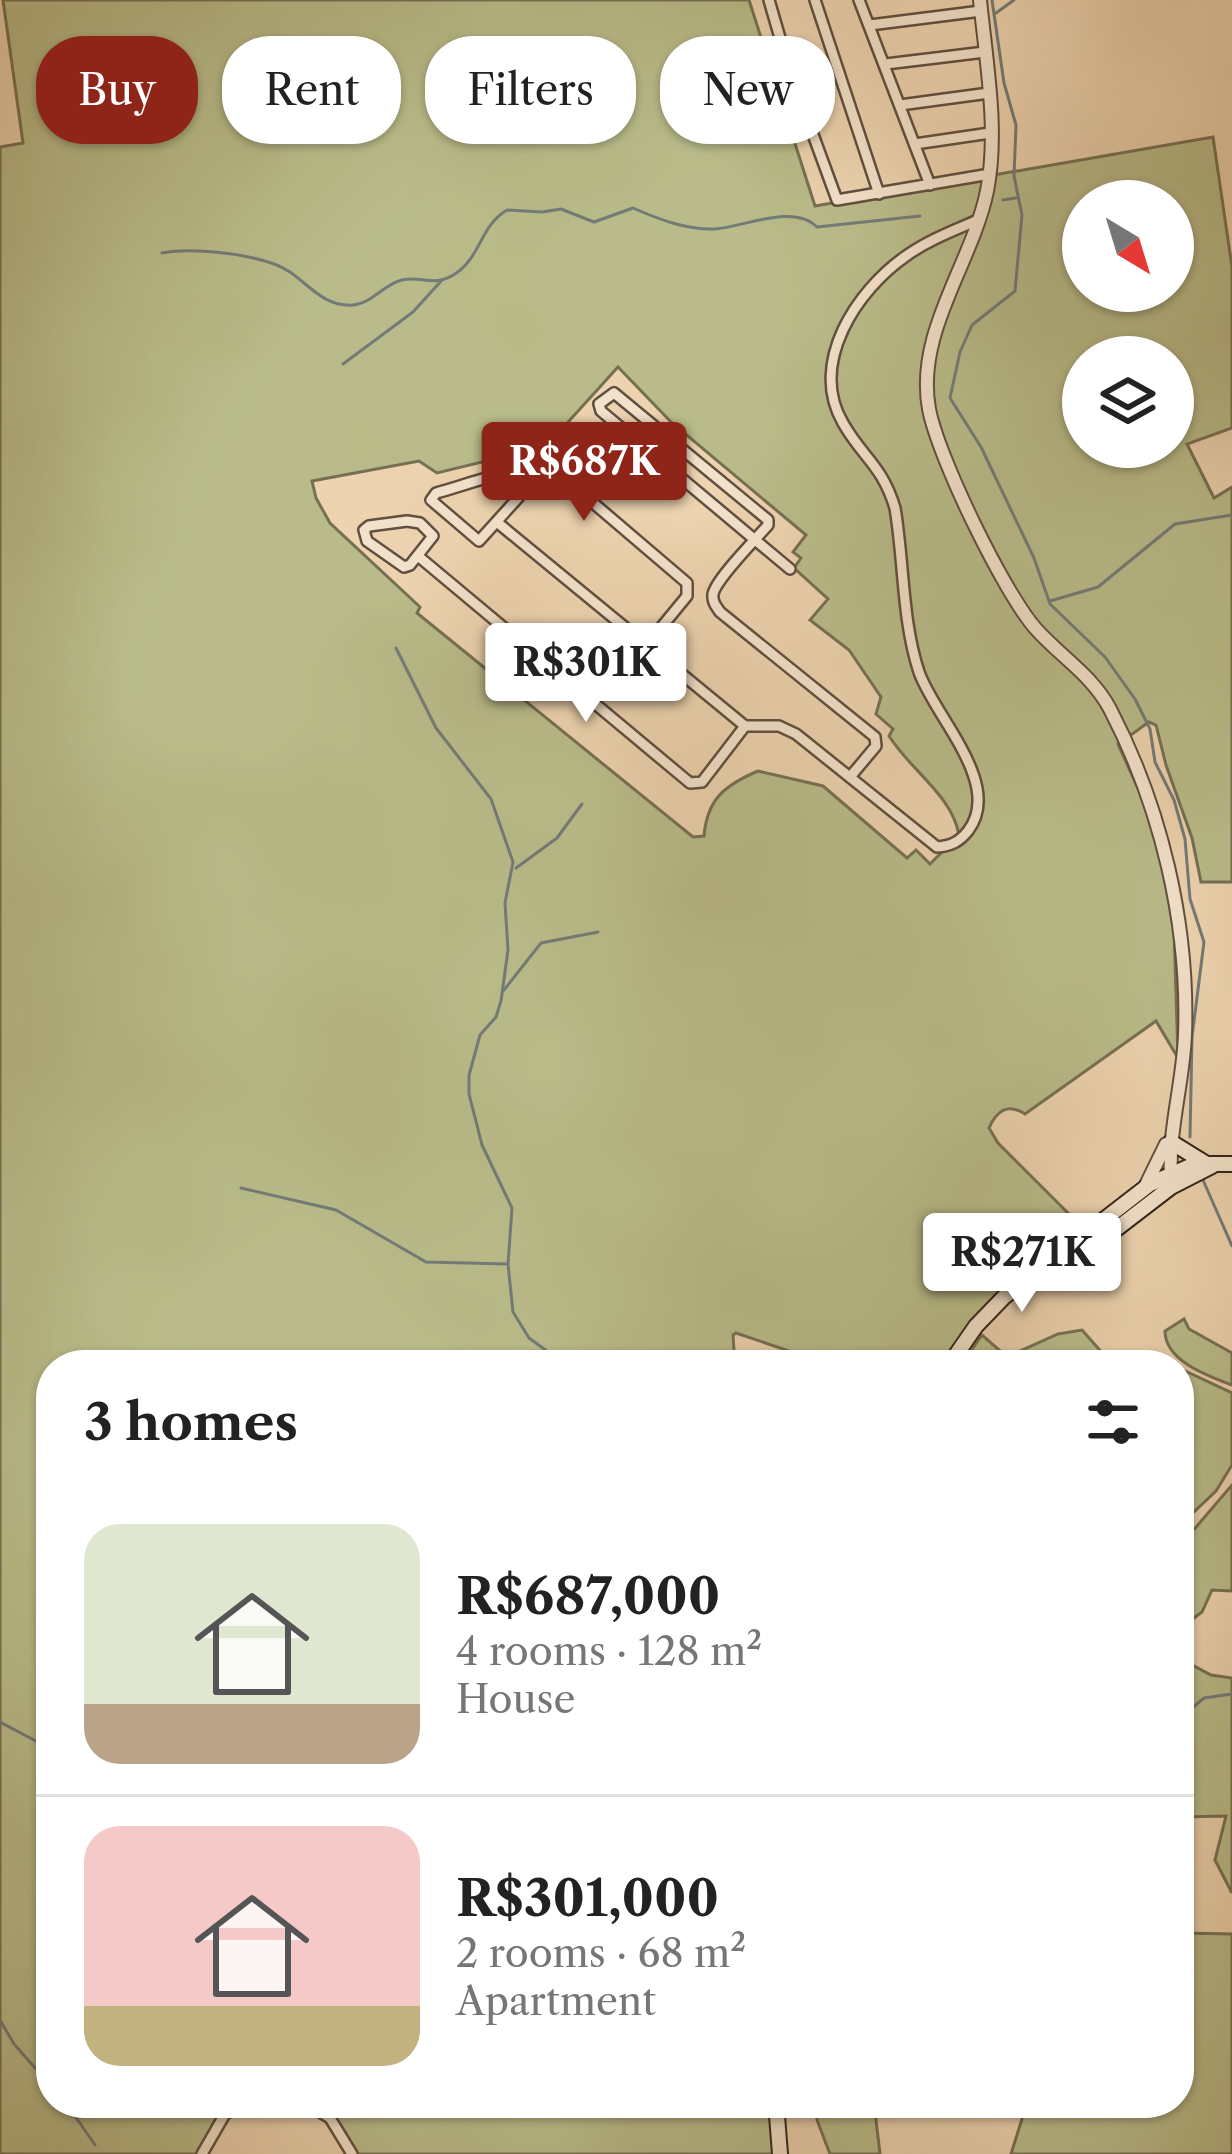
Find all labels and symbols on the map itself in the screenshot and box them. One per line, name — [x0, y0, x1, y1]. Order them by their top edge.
north arrow — [1062, 180, 1194, 312]
pin: R$687K — [486, 422, 682, 524]
pin: R$301K — [488, 623, 684, 725]
pin: R$271K — [924, 1213, 1120, 1315]

